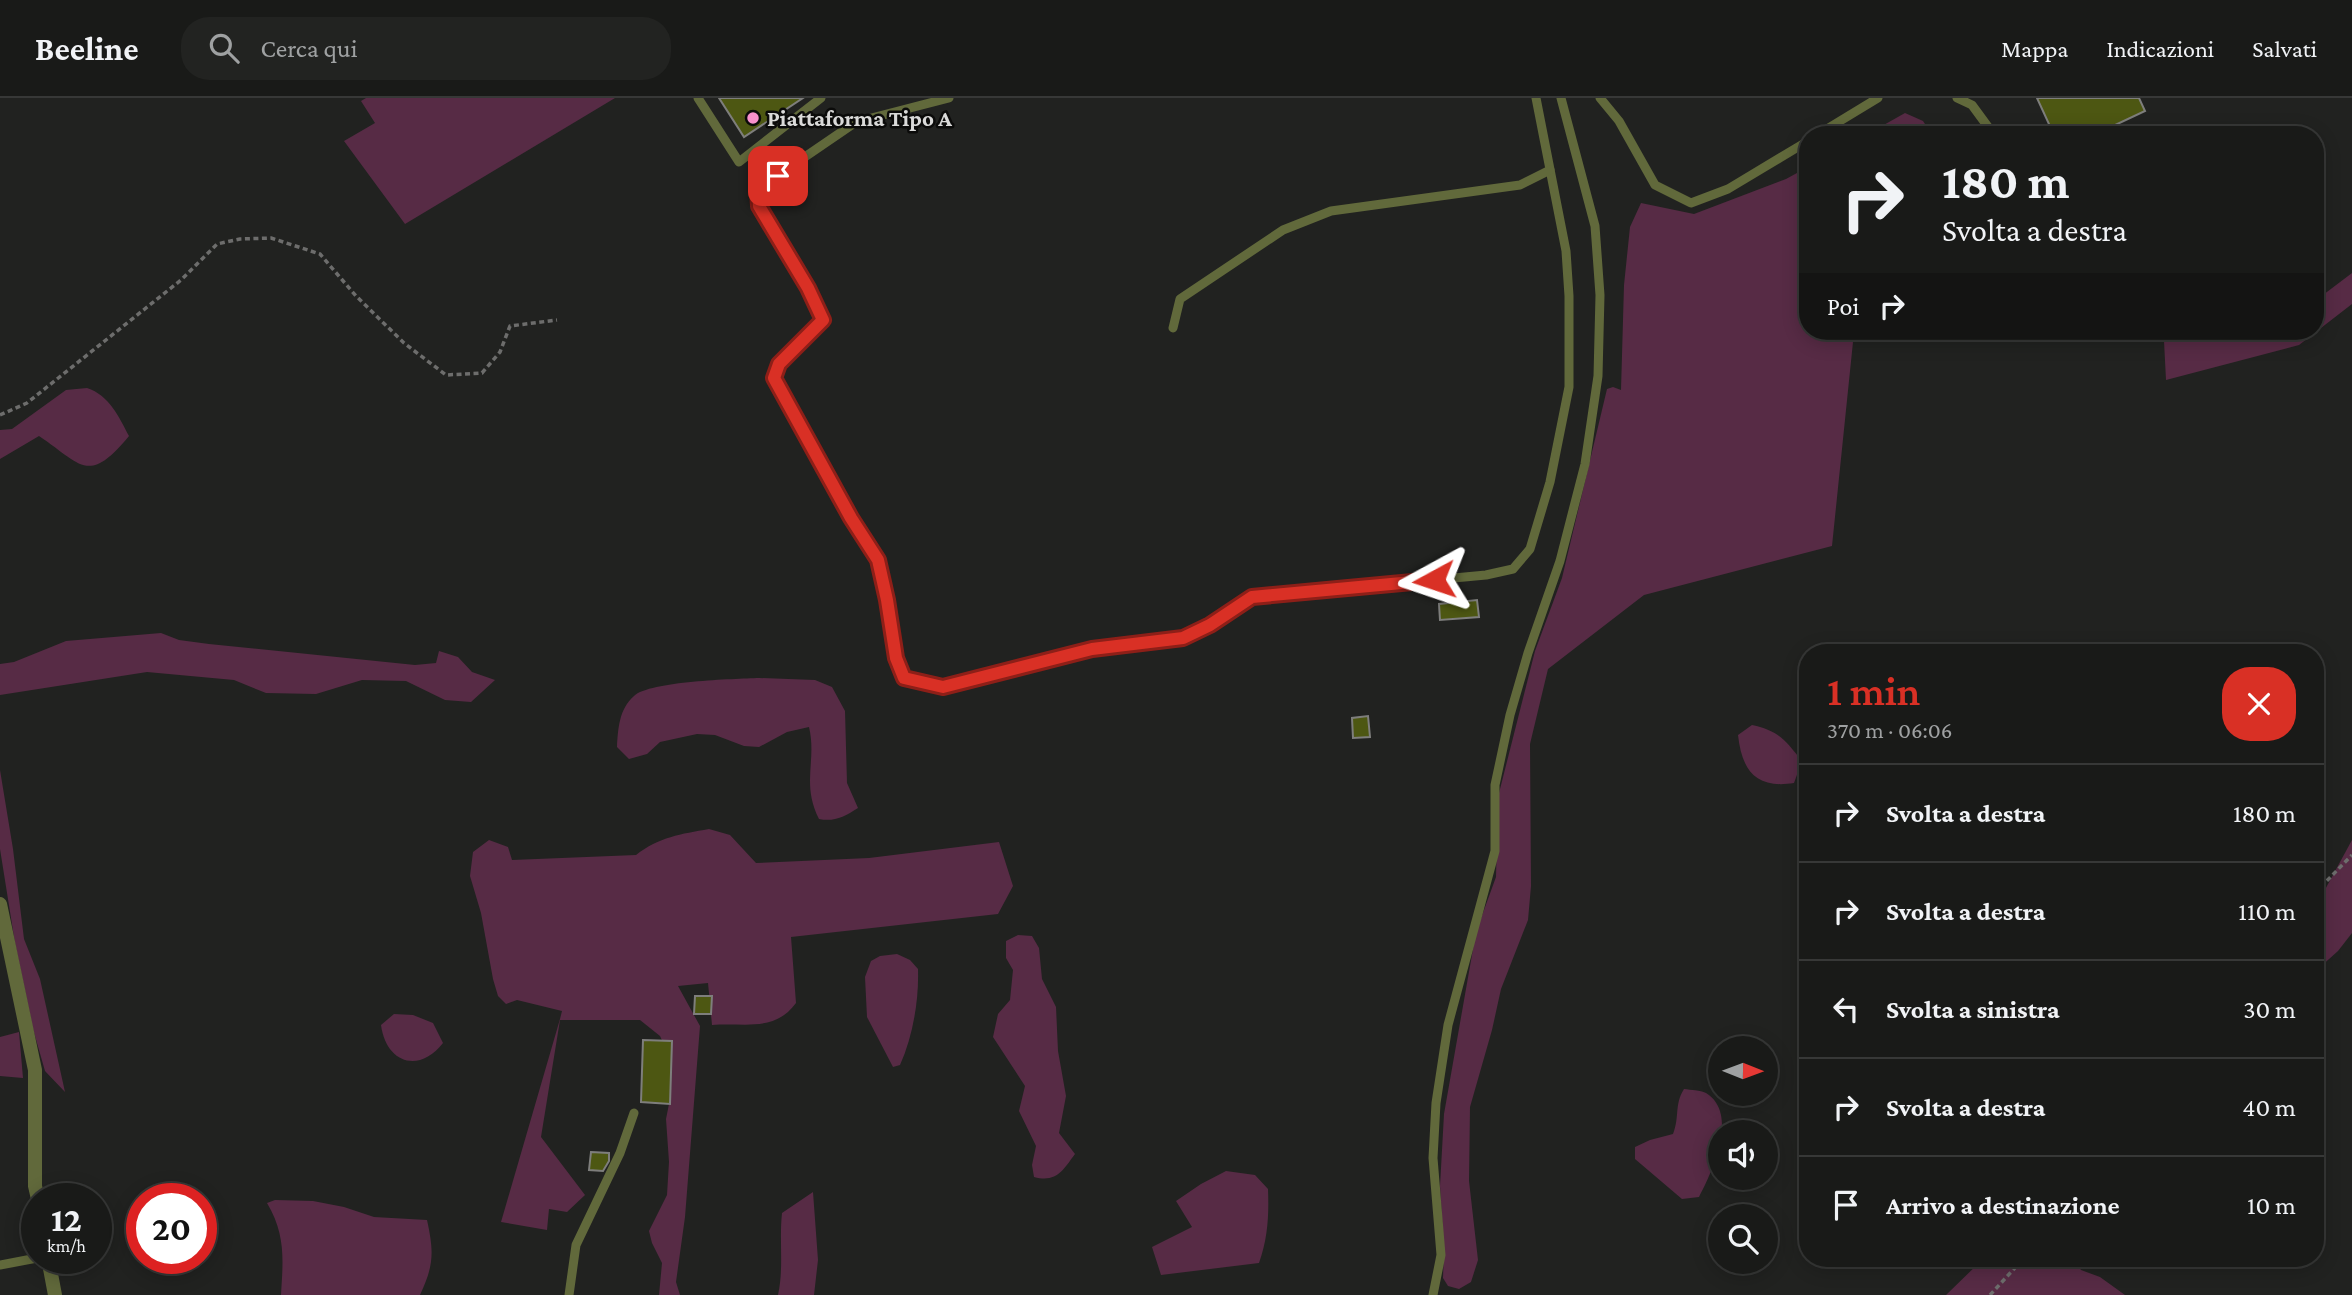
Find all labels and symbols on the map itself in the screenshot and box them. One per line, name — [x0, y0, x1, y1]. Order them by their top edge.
place label: Piattaforma Tipo A — [767, 105, 952, 131]
marker: Piattaforma Tipo A — [745, 110, 761, 126]
pin — [748, 146, 808, 206]
position arrow — [1397, 543, 1471, 617]
north arrow — [1708, 1036, 1778, 1106]
speed limit sign: 20 — [126, 1183, 217, 1274]

